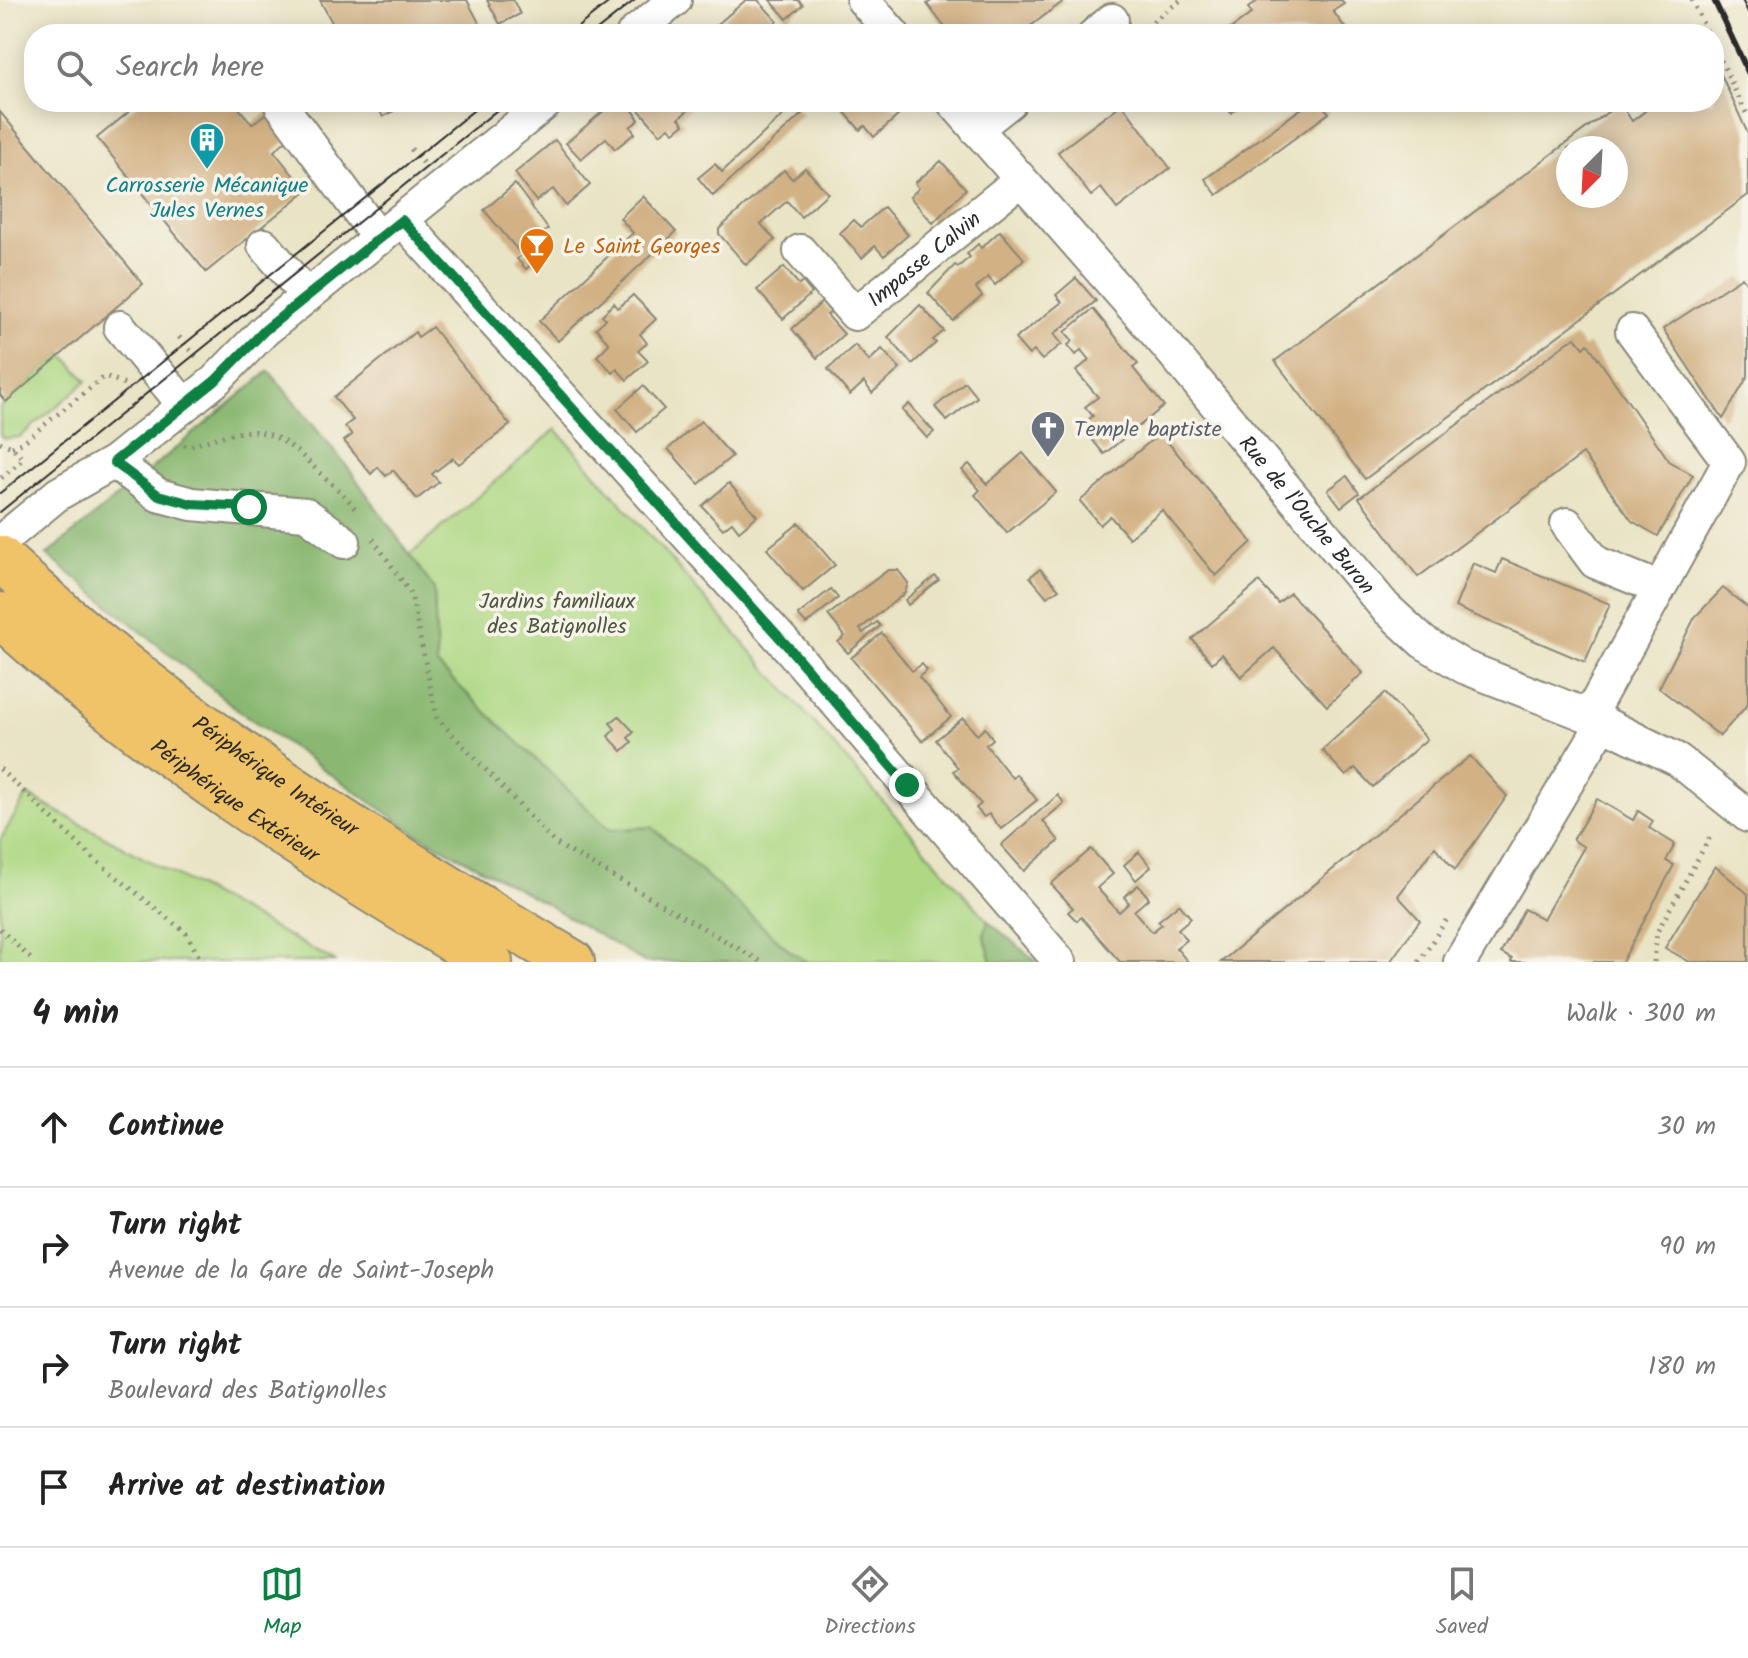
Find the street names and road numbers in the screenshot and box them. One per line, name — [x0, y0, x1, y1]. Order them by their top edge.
street label: Impasse Calvin — [861, 203, 990, 317]
street label: Rue de l'Ouche Buron — [1229, 429, 1383, 603]
street label: Périphérique Intérieur — [184, 708, 366, 848]
street label: Périphérique Extérieur — [142, 731, 327, 874]

